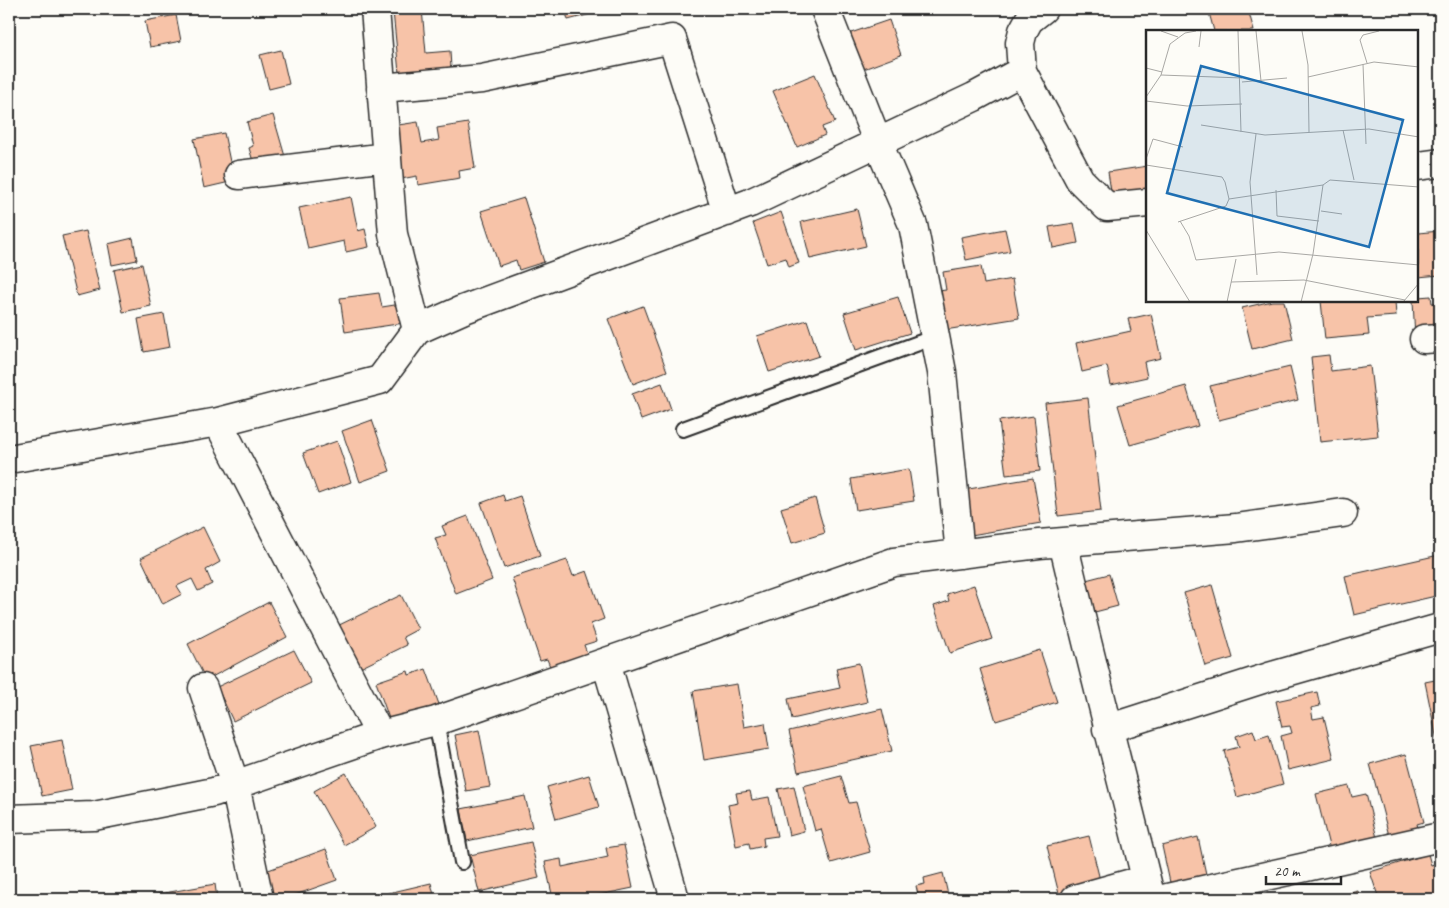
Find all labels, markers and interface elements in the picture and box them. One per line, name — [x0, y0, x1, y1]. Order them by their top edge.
inset map — [1146, 30, 1419, 302]
scale bar — [1266, 853, 1342, 885]
text: 20 m — [1274, 862, 1301, 881]

